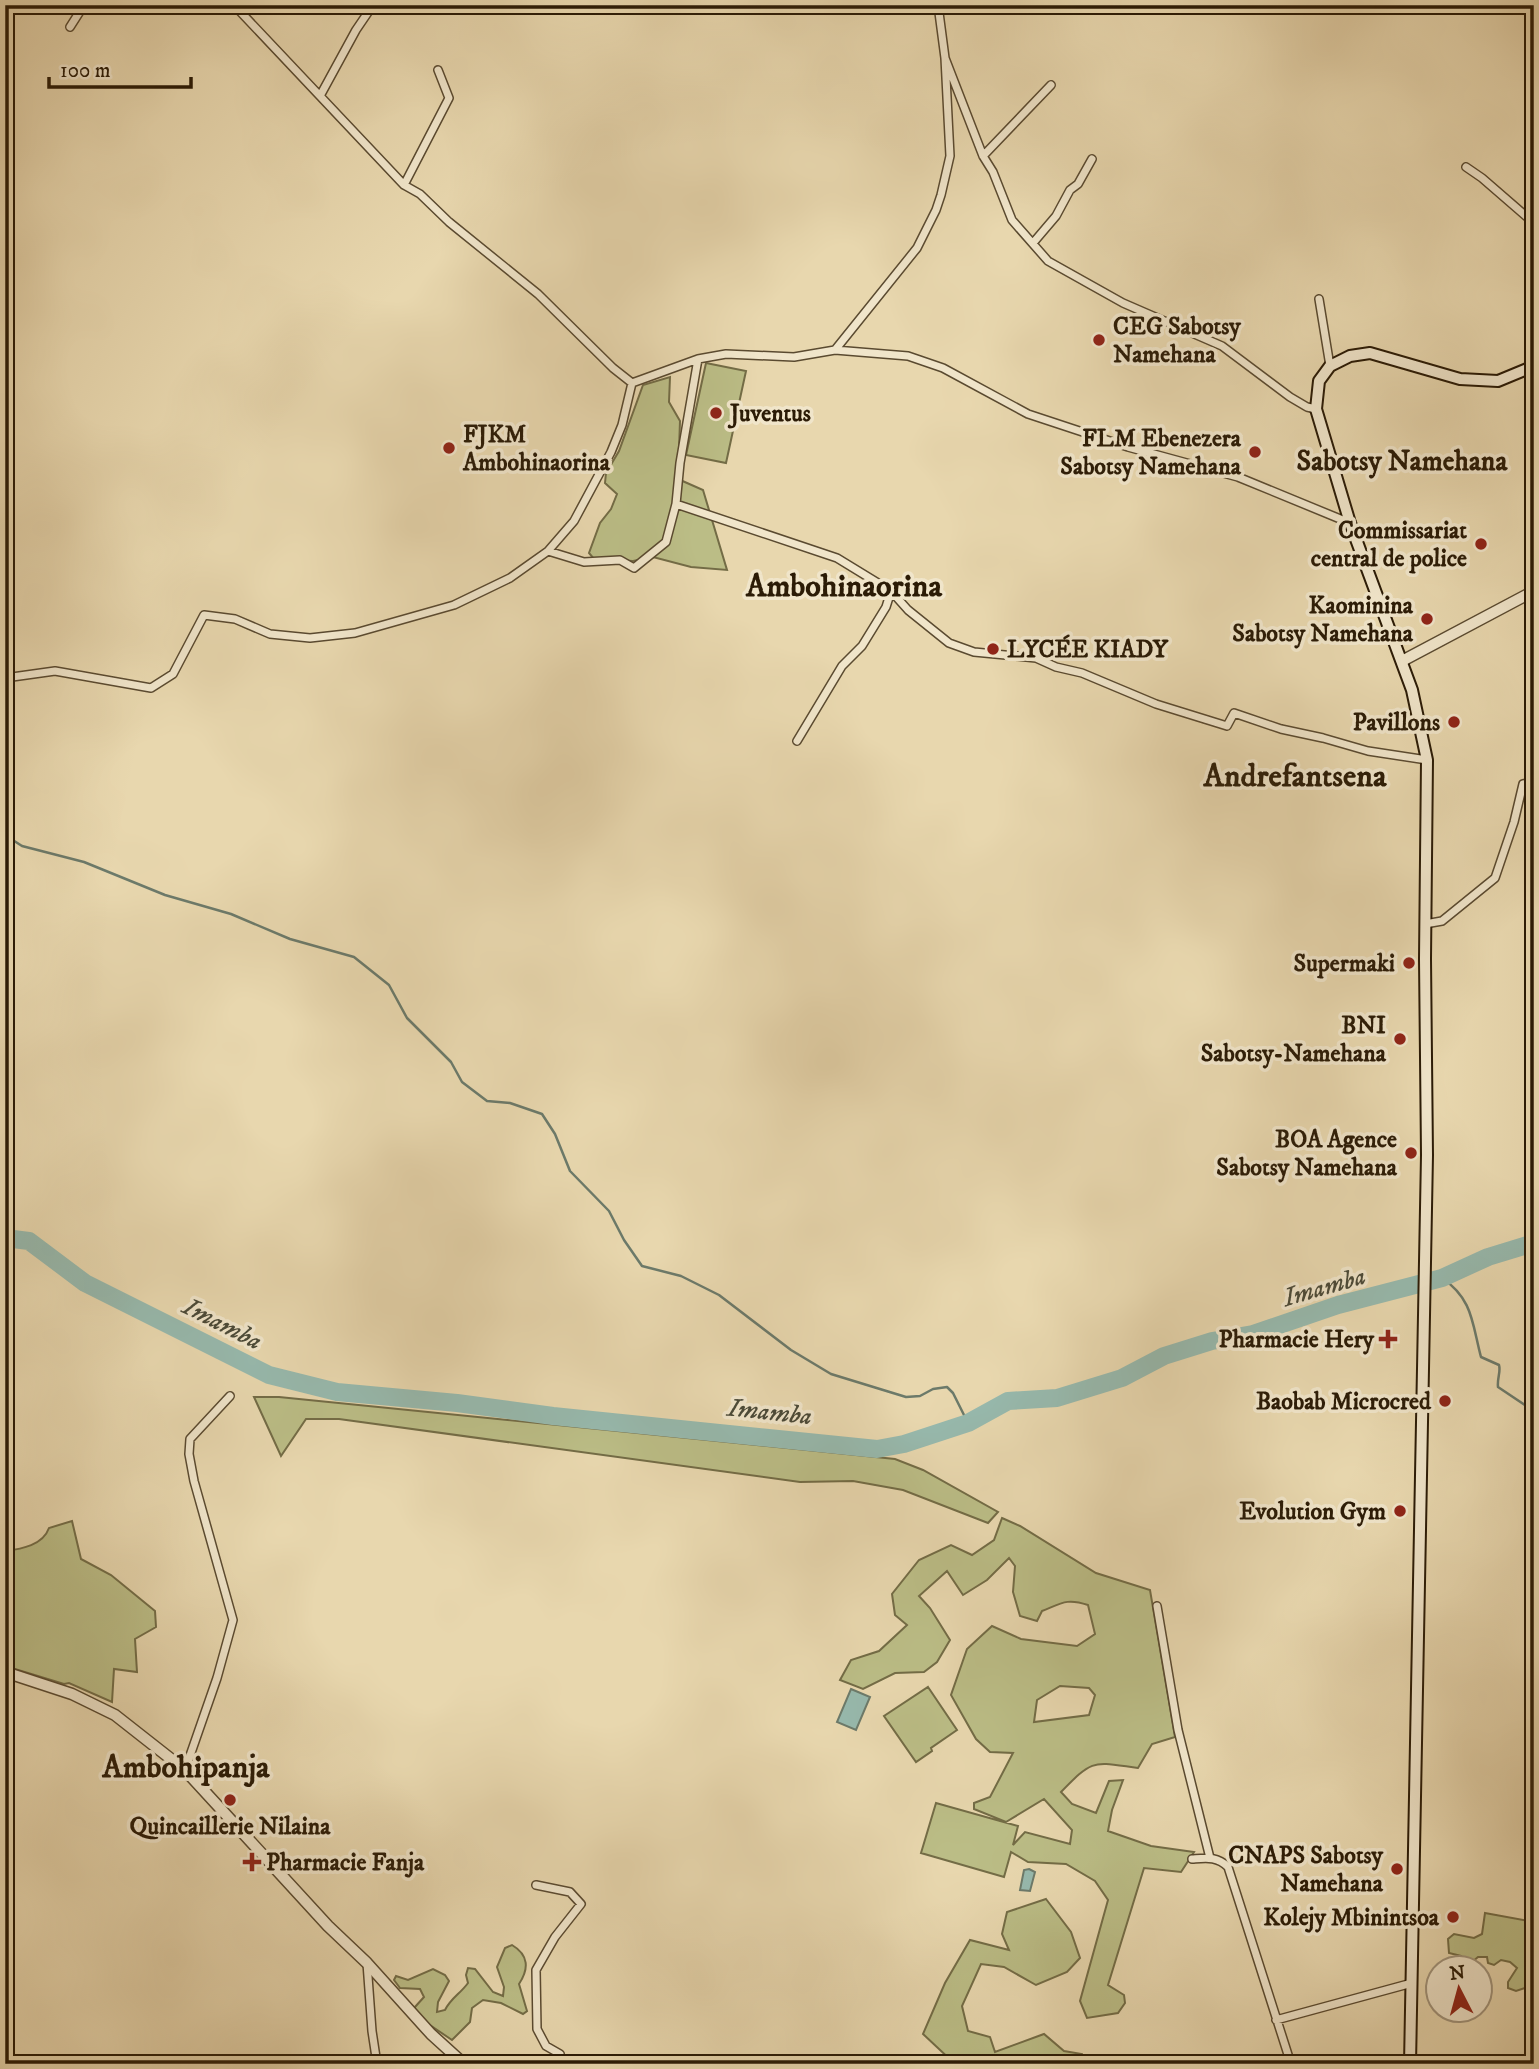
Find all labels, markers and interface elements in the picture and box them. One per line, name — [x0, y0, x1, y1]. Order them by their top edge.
scale bar — [49, 46, 191, 90]
text: 100 m — [60, 58, 111, 84]
place label: CEG Sabotsy Namehana — [1113, 312, 1241, 370]
marker: CEG Sabotsy Namehana — [1091, 332, 1107, 348]
place label: Juventus — [727, 399, 811, 429]
marker: Juventus — [708, 405, 724, 421]
place label: FJKM Ambohinaorina — [462, 420, 611, 478]
place label: FLM Ebenezera Sabotsy Namehana — [1060, 424, 1242, 482]
marker: FJKM Ambohinaorina — [441, 440, 457, 456]
marker: FLM Ebenezera Sabotsy Namehana — [1247, 444, 1263, 460]
district label: Sabotsy Namehana — [1297, 444, 1508, 479]
place label: Commissariat central de police — [1311, 516, 1467, 574]
marker: Commissariat central de police — [1473, 536, 1489, 552]
district label: Ambohinaorina — [745, 567, 942, 607]
place label: Kaominina Sabotsy Namehana — [1232, 591, 1414, 649]
marker: Kaominina Sabotsy Namehana — [1419, 611, 1435, 627]
place label: LYCÉE KIADY — [1007, 634, 1169, 665]
marker: LYCÉE KIADY — [985, 641, 1001, 657]
place label: Pavillons — [1353, 708, 1440, 738]
marker: Pavillons — [1446, 714, 1462, 730]
district label: Andrefantsena — [1203, 757, 1387, 797]
place label: Supermaki — [1294, 949, 1395, 979]
marker: Supermaki — [1401, 955, 1417, 971]
place label: BNI Sabotsy-Namehana — [1201, 1011, 1387, 1069]
marker: BNI Sabotsy-Namehana — [1392, 1031, 1408, 1047]
place label: BOA Agence Sabotsy Namehana — [1216, 1125, 1398, 1183]
marker: BOA Agence Sabotsy Namehana — [1403, 1145, 1419, 1161]
water label: Imamba — [1277, 1260, 1370, 1315]
water label: Imamba — [175, 1290, 267, 1358]
place label: Pharmacie Hery — [1218, 1325, 1375, 1355]
marker: Pharmacie Hery — [1380, 1331, 1396, 1347]
place label: Baobab Microcred — [1256, 1387, 1432, 1417]
water label: Imamba — [724, 1391, 814, 1433]
marker: Baobab Microcred — [1437, 1393, 1453, 1409]
place label: Evolution Gym — [1239, 1497, 1386, 1527]
marker: Evolution Gym — [1392, 1503, 1408, 1519]
district label: Ambohipanja — [101, 1748, 270, 1788]
marker: Quincaillerie Nilaina — [222, 1792, 238, 1808]
place label: Quincaillerie Nilaina — [130, 1812, 331, 1842]
place label: CNAPS Sabotsy Namehana — [1228, 1841, 1384, 1899]
place label: Pharmacie Fanja — [266, 1848, 425, 1878]
marker: Pharmacie Fanja — [244, 1854, 260, 1870]
marker: CNAPS Sabotsy Namehana — [1389, 1861, 1405, 1877]
place label: Kolejy Mbinintsoa — [1263, 1903, 1440, 1933]
marker: Kolejy Mbinintsoa — [1445, 1909, 1461, 1925]
north arrow — [1424, 1954, 1494, 2024]
text: N — [1448, 1961, 1467, 1986]

